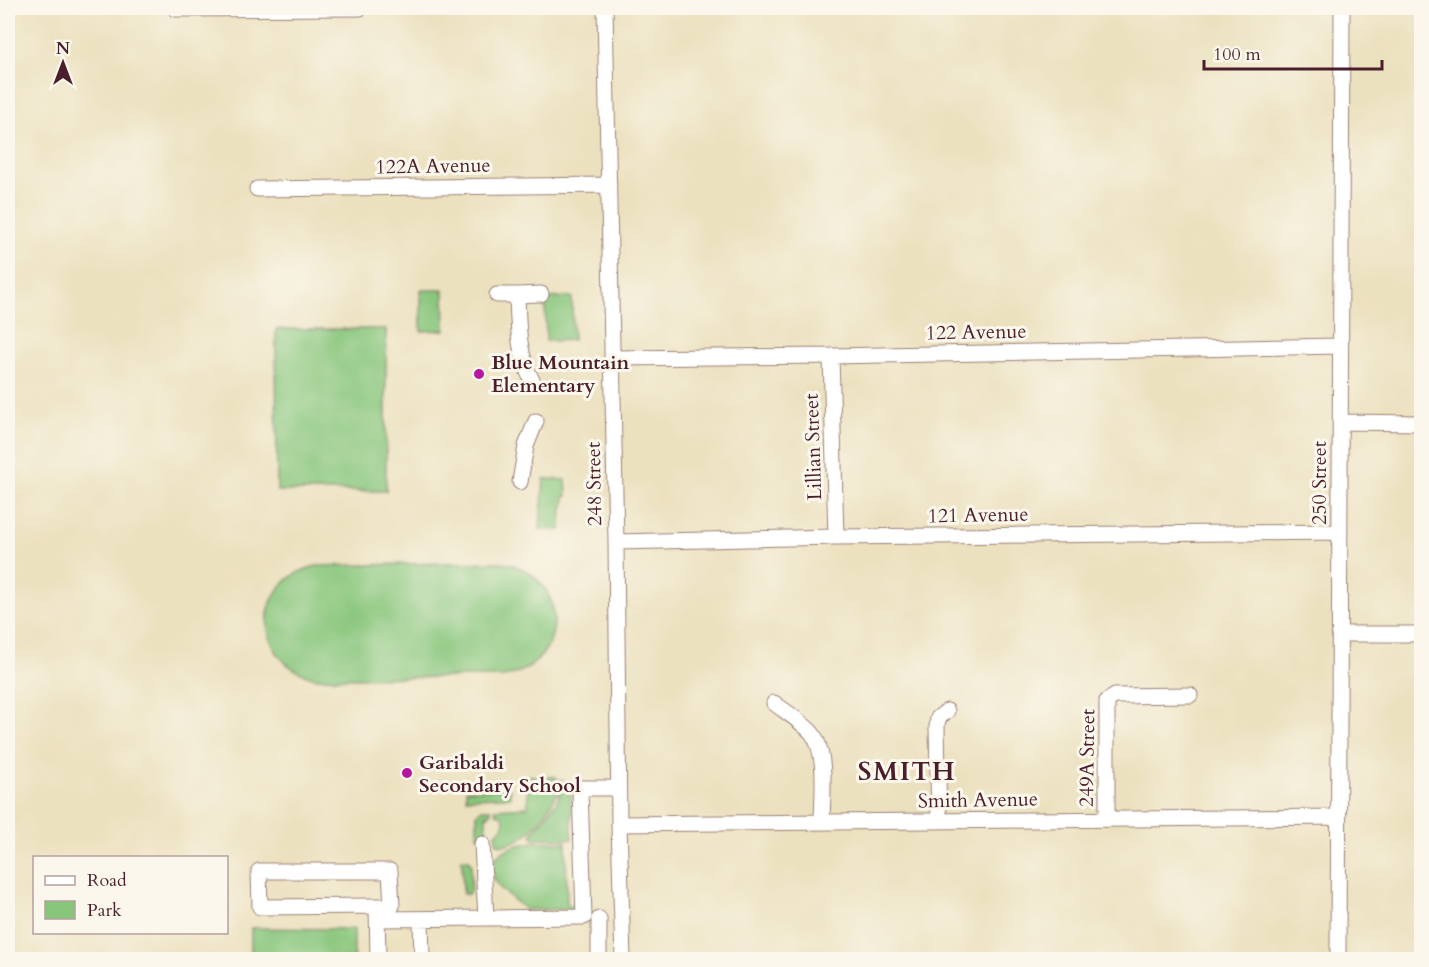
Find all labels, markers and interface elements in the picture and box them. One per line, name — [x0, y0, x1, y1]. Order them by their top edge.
north arrow — [33, 33, 93, 93]
scale bar — [1204, 33, 1382, 71]
text: N — [56, 38, 70, 60]
text: 100 m — [1213, 42, 1261, 67]
street label: 122A Avenue — [375, 151, 491, 181]
street label: 122 Avenue — [925, 318, 1027, 346]
place label: Blue Mountain Elementary — [491, 349, 630, 399]
marker: Blue Mountain Elementary — [472, 367, 486, 381]
street label: Lillian Street — [798, 392, 828, 501]
street label: 250 Street — [1306, 440, 1333, 525]
street label: 248 Street — [580, 441, 608, 526]
street label: 121 Avenue — [927, 501, 1029, 529]
street label: 249A Street — [1073, 708, 1101, 807]
place label: Garibaldi Secondary School — [419, 749, 581, 799]
district label: SMITH — [858, 754, 956, 789]
marker: Garibaldi Secondary School — [400, 766, 414, 780]
street label: Smith Avenue — [918, 785, 1038, 815]
legend — [33, 856, 228, 934]
text: Road — [87, 868, 127, 893]
text: Park — [87, 898, 122, 923]

